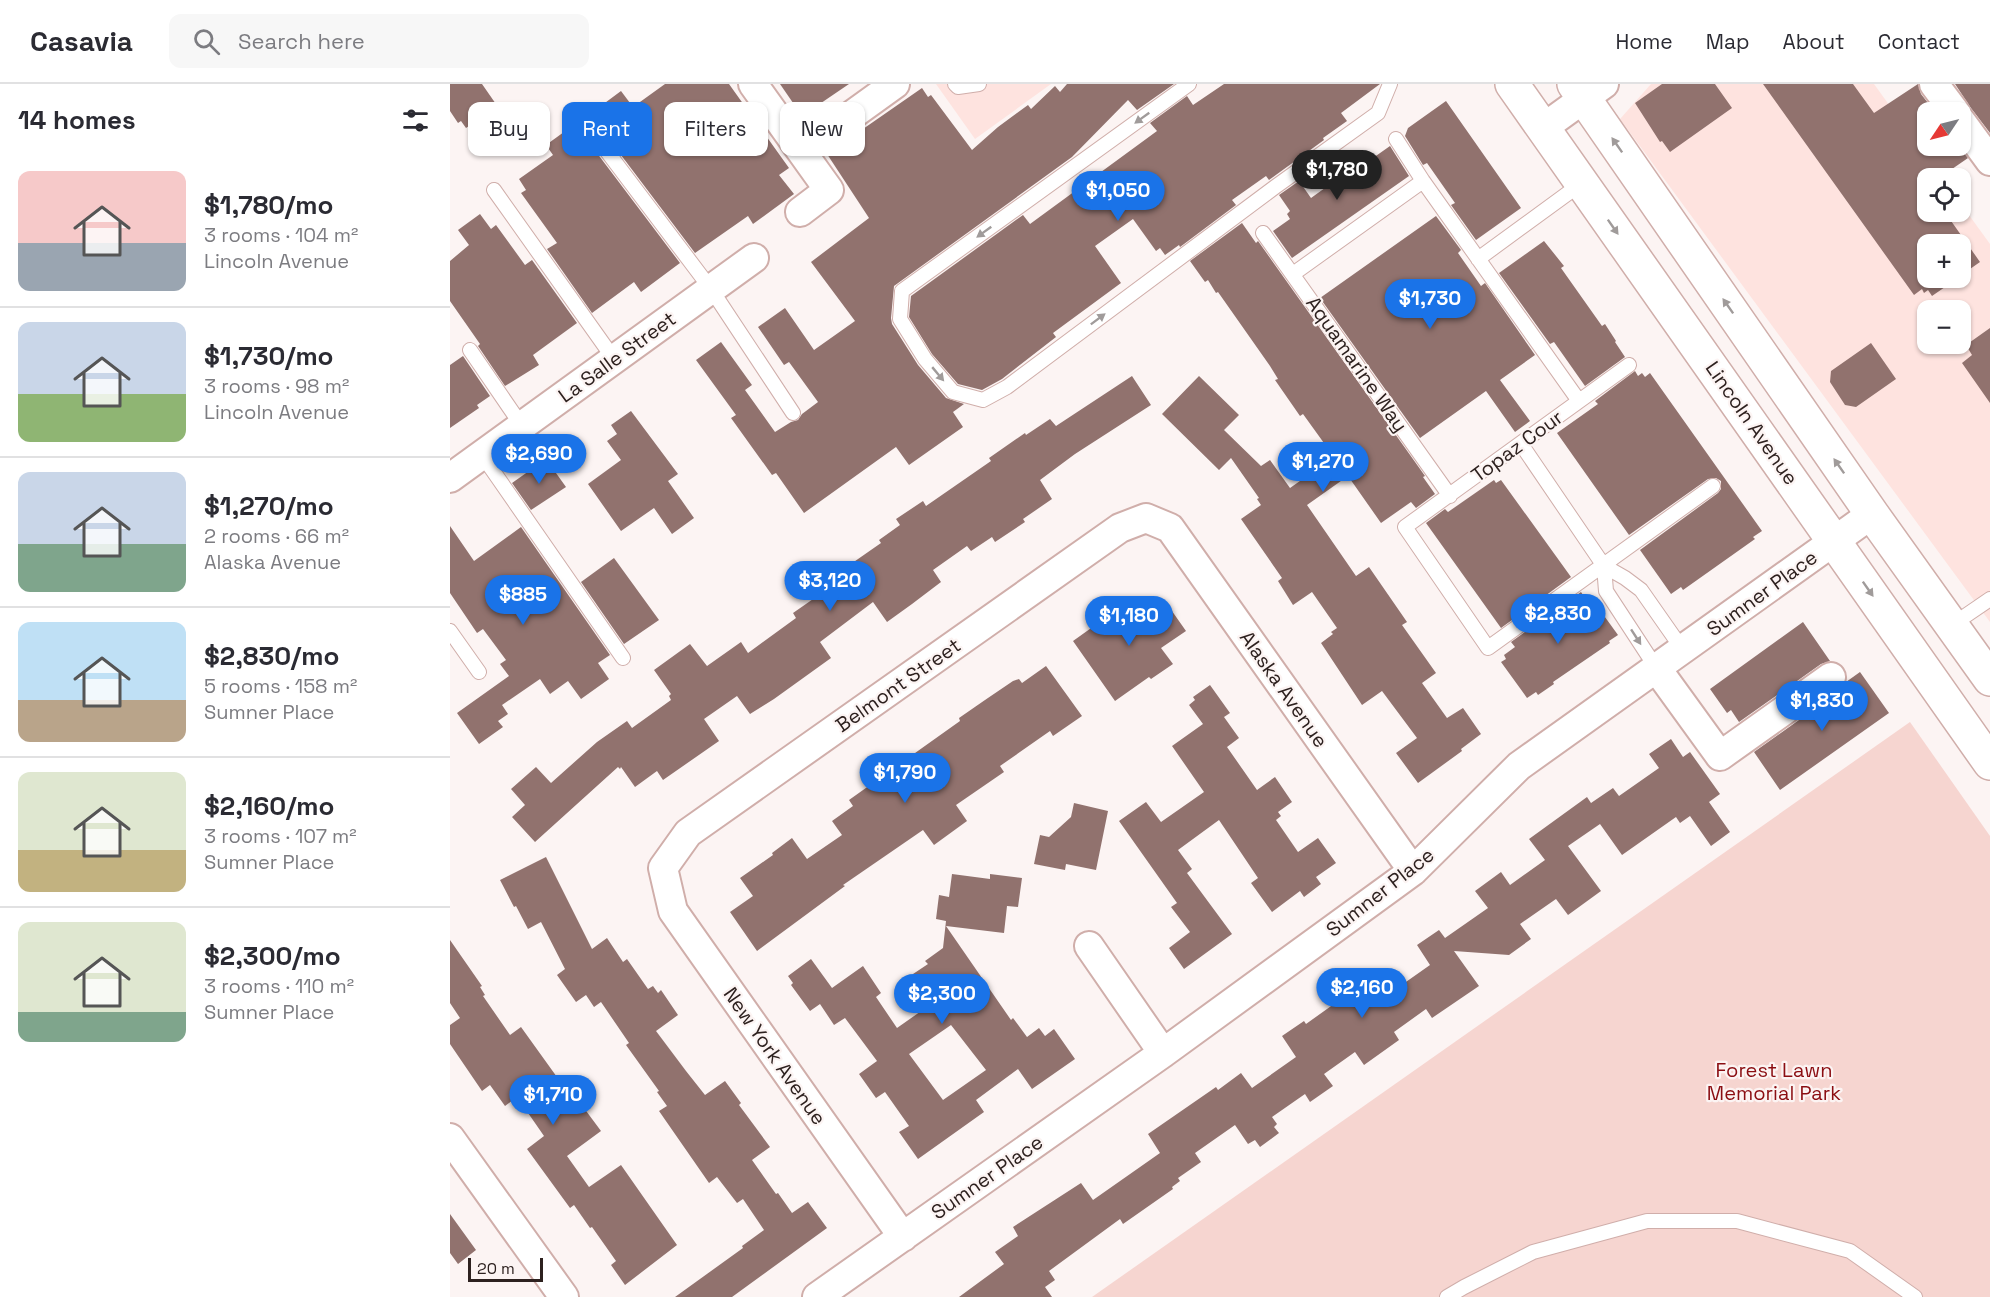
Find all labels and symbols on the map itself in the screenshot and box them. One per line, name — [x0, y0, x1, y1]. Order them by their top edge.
north arrow — [1917, 102, 1971, 156]
one-way arrow — [1134, 112, 1150, 124]
one-way arrow — [1611, 138, 1623, 154]
pin: $1,780 — [1288, 150, 1386, 201]
pin: $1,050 — [1069, 171, 1167, 222]
one-way arrow — [1607, 219, 1619, 234]
one-way arrow — [976, 226, 991, 238]
pin: $1,730 — [1381, 279, 1479, 330]
street label: Aquamarine Way — [1300, 291, 1414, 437]
one-way arrow — [1722, 298, 1734, 314]
street label: La Salle Street — [553, 306, 681, 408]
one-way arrow — [1090, 314, 1105, 326]
street label: Lincoln Avenue — [1700, 356, 1804, 490]
one-way arrow — [931, 366, 944, 382]
street label: Topaz Cour — [1466, 404, 1568, 488]
pin: $2,690 — [490, 434, 588, 485]
pin: $1,270 — [1274, 442, 1372, 493]
one-way arrow — [1833, 459, 1845, 475]
street label: Sumner Place — [1702, 544, 1822, 642]
pin: $3,120 — [781, 561, 879, 612]
pin: $885 — [487, 575, 559, 626]
one-way arrow — [1862, 580, 1874, 596]
pin: $2,830 — [1509, 594, 1607, 645]
pin: $1,180 — [1080, 596, 1178, 647]
street label: Alaska Avenue — [1234, 625, 1334, 753]
one-way arrow — [1630, 628, 1641, 645]
street label: Belmont Street — [830, 632, 966, 738]
pin: $1,830 — [1773, 681, 1871, 732]
pin: $1,790 — [856, 753, 954, 804]
street label: Sumner Place — [1321, 842, 1439, 942]
pin: $2,160 — [1313, 968, 1411, 1019]
pin: $2,300 — [893, 974, 991, 1025]
street label: New York Avenue — [718, 982, 832, 1130]
park label: Forest Lawn Memorial Park — [1707, 1057, 1841, 1106]
pin: $1,710 — [504, 1075, 602, 1126]
street label: Sumner Place — [926, 1129, 1048, 1225]
scale bar — [468, 1255, 543, 1282]

